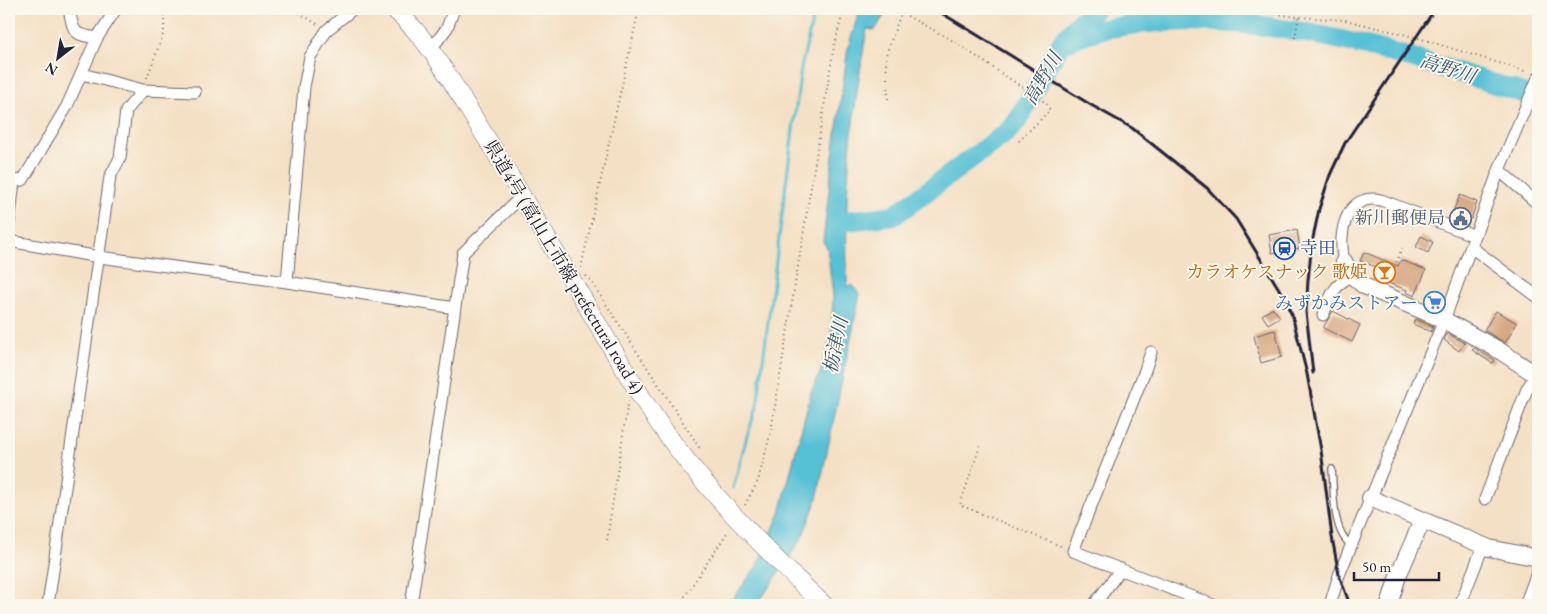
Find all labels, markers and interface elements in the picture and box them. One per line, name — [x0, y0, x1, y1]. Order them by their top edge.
north arrow — [32, 32, 82, 82]
water label: 高野川 — [1017, 46, 1069, 109]
water label: 高野川 — [1417, 48, 1481, 90]
text: N — [41, 58, 61, 80]
street label: 県道4号 (富山上市線 prefectural road 4) — [479, 136, 650, 398]
place label: 新川郵便局 — [1355, 206, 1445, 229]
public building icon: 新川郵便局 — [1449, 206, 1473, 230]
station icon: 寺田 — [1272, 236, 1296, 260]
place label: 寺田 — [1300, 236, 1336, 259]
place label: カラオケスナック 歌姫 — [1186, 260, 1368, 283]
bar icon: カラオケスナック 歌姫 — [1372, 260, 1396, 284]
place label: みずかみストアー — [1275, 291, 1418, 314]
supermarket icon: みずかみストアー — [1422, 291, 1446, 315]
water label: 栃津川 — [817, 313, 854, 376]
scale bar — [1354, 549, 1440, 581]
text: 50 m — [1362, 557, 1391, 576]

